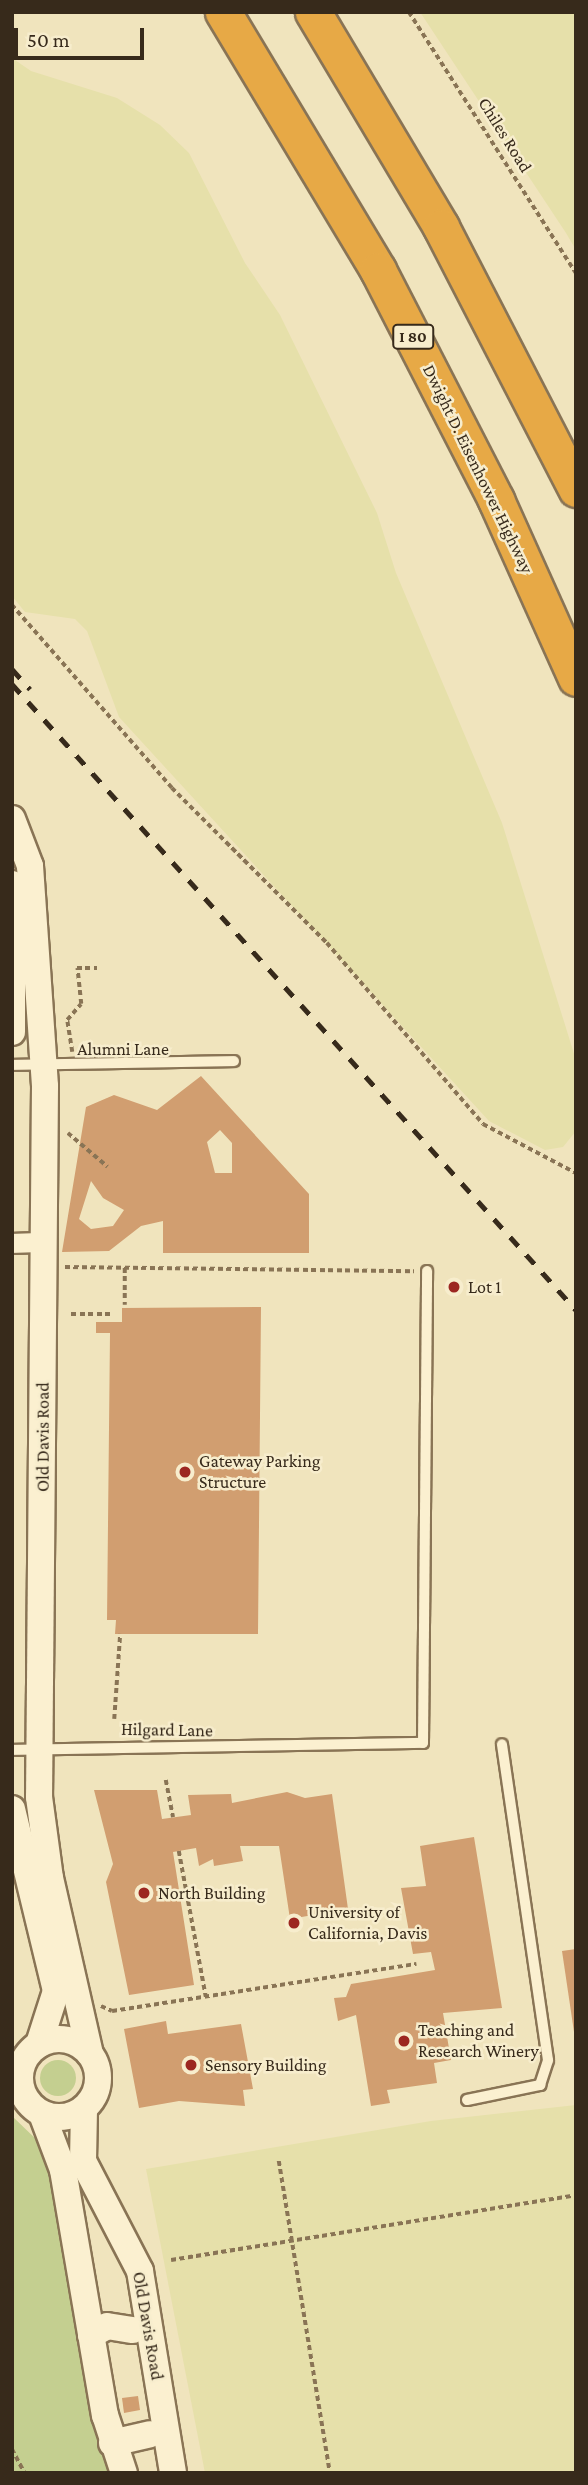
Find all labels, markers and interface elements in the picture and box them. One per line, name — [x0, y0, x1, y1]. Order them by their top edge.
scale bar — [18, 14, 147, 58]
text: 50 m — [27, 28, 70, 52]
street label: Chiles Road — [473, 93, 537, 177]
road number: I 80 — [392, 324, 434, 350]
street label: Dwight D. Eisenhower Highway — [418, 361, 538, 577]
street label: Alumni Lane — [77, 1038, 169, 1060]
place label: Lot 1 — [468, 1276, 501, 1298]
marker: Lot 1 — [446, 1279, 462, 1295]
street label: Old Davis Road — [32, 1382, 54, 1492]
place label: Gateway Parking Structure — [199, 1451, 321, 1494]
marker: Gateway Parking Structure — [177, 1464, 193, 1480]
street label: Hilgard Lane — [121, 1718, 213, 1742]
place label: North Building — [158, 1882, 265, 1904]
marker: North Building — [136, 1885, 152, 1901]
place label: University of California, Davis — [308, 1902, 427, 1944]
marker: University of California, Davis — [286, 1915, 302, 1931]
place label: Teaching and Research Winery — [418, 2020, 539, 2062]
marker: Teaching and Research Winery — [396, 2033, 412, 2049]
place label: Sensory Building — [205, 2054, 326, 2076]
marker: Sensory Building — [183, 2057, 199, 2073]
street label: Old Davis Road — [128, 2270, 168, 2382]

